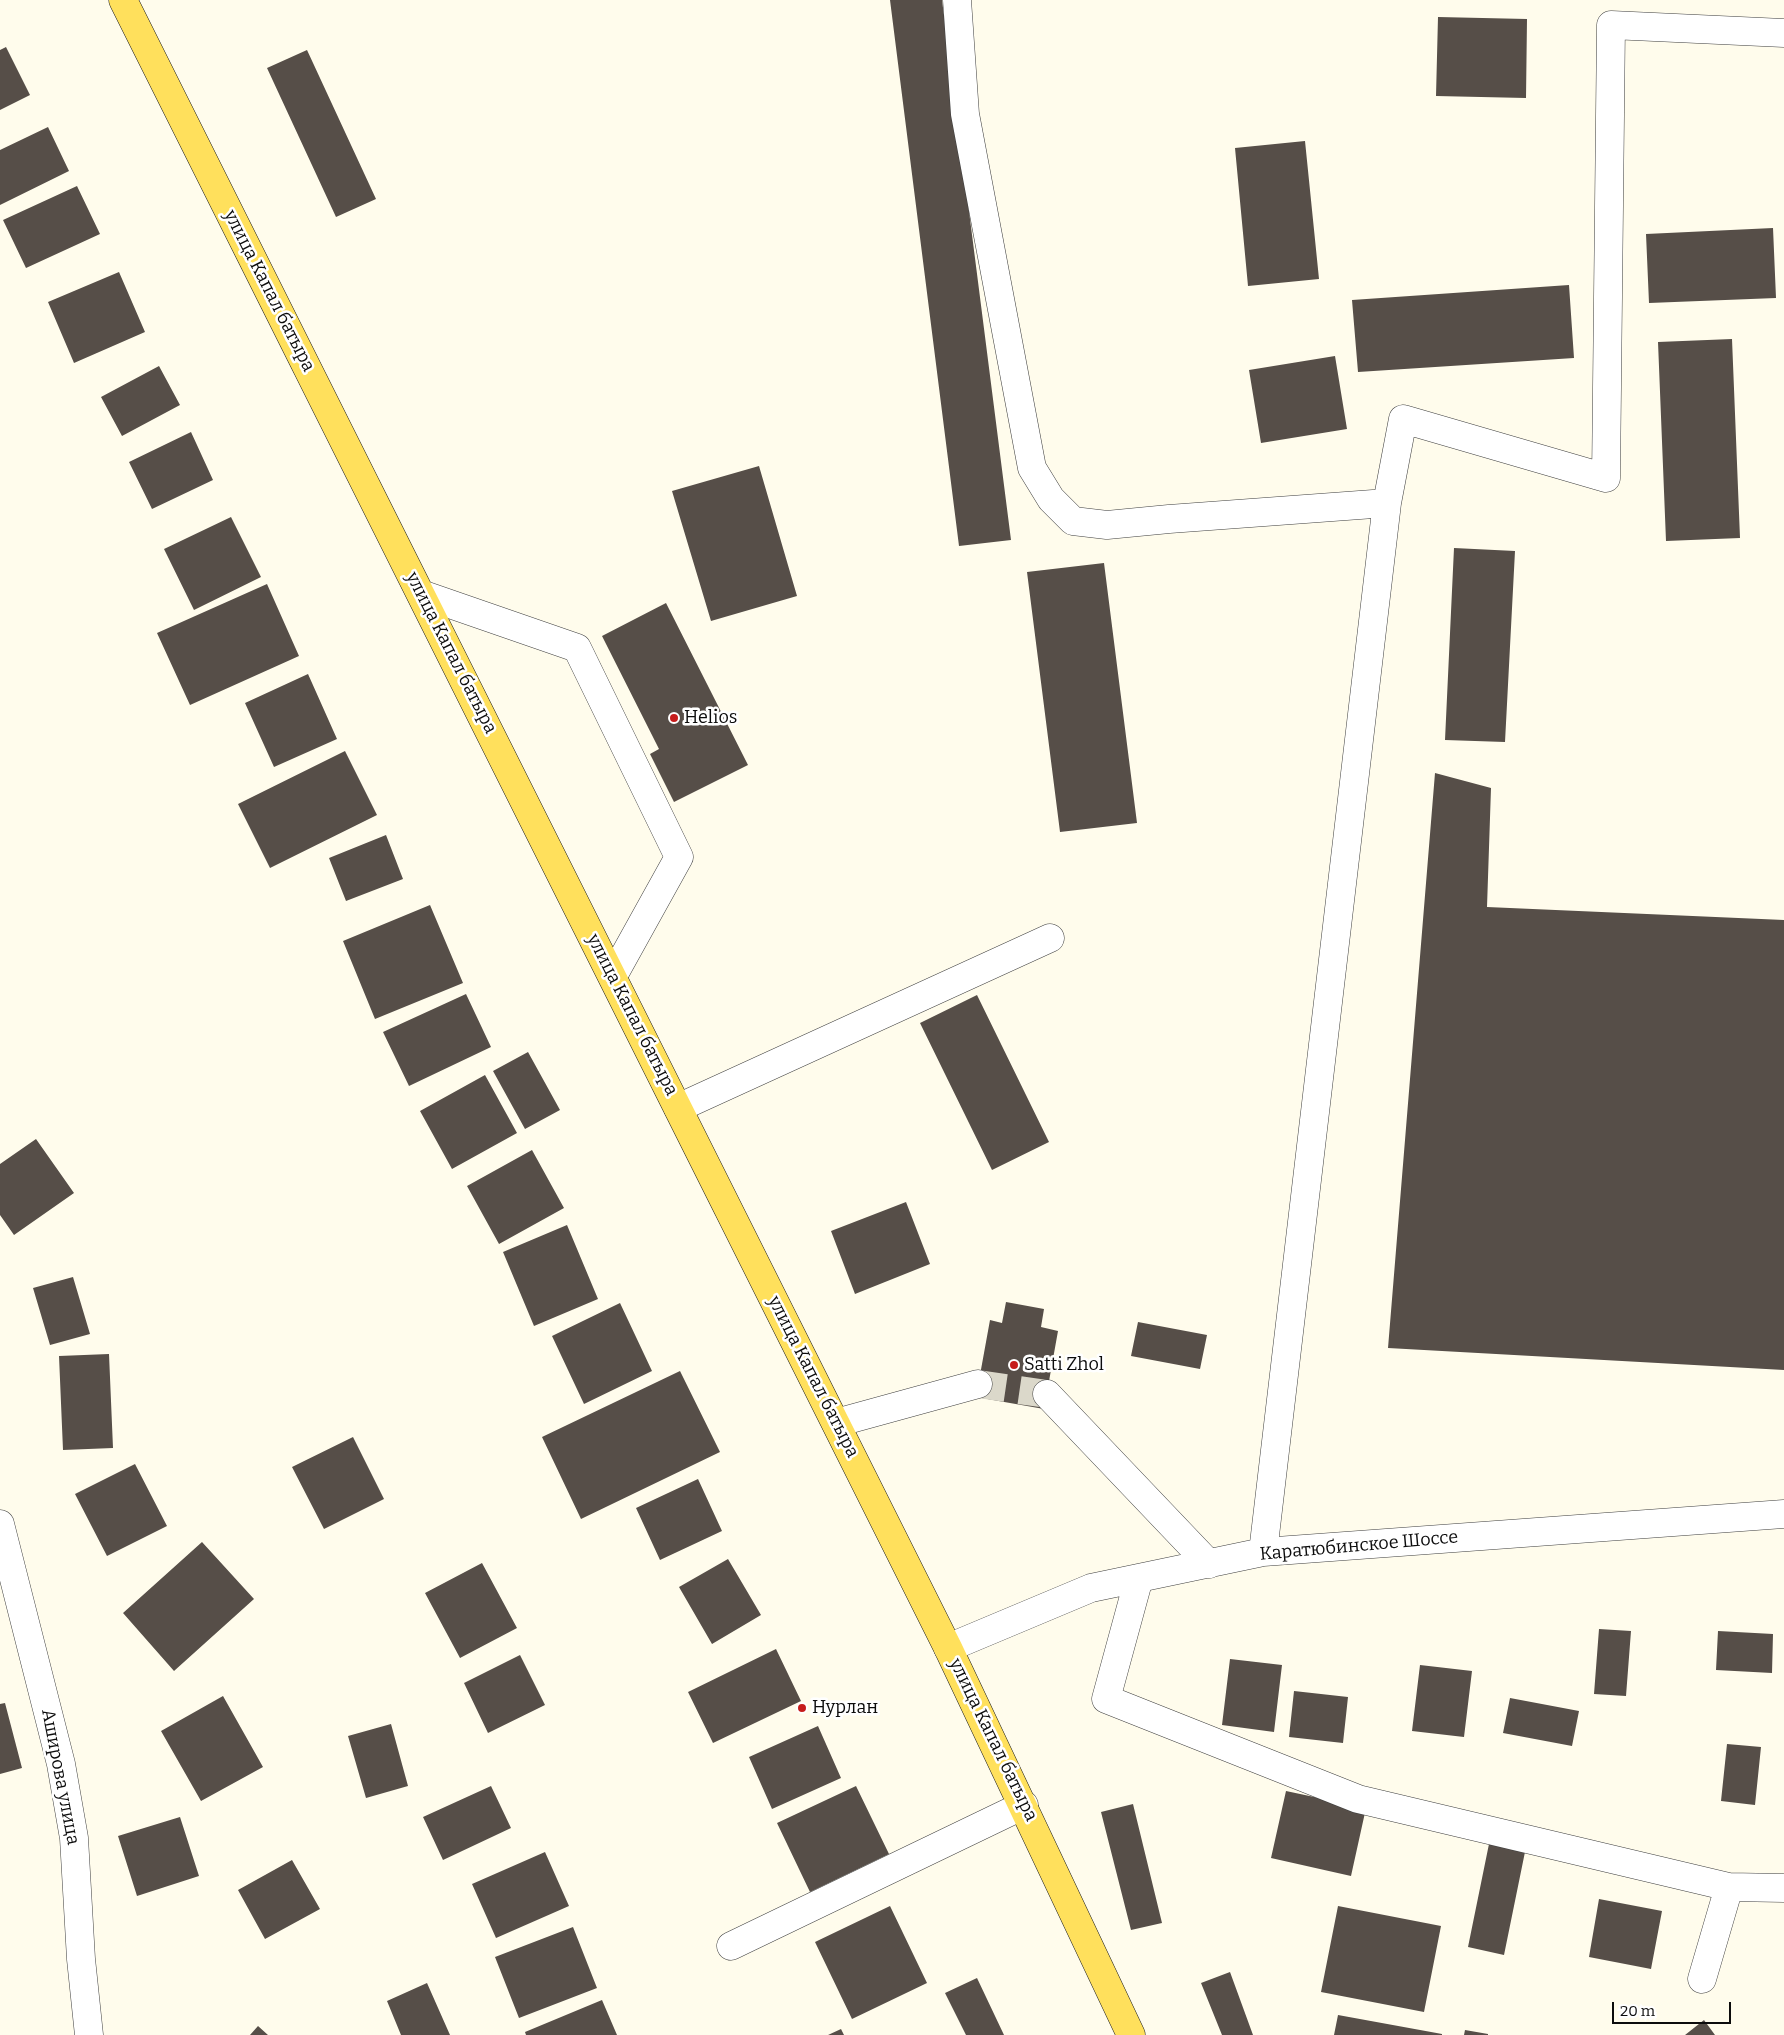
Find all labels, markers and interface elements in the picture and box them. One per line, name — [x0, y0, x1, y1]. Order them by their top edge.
street label: улица Капал батыра — [219, 207, 319, 375]
street label: улица Капал батыра — [401, 569, 501, 737]
place label: Helios — [684, 707, 737, 729]
marker: Helios — [668, 712, 680, 724]
street label: улица Капал батыра — [582, 931, 682, 1099]
street label: улица Капал батыра — [763, 1293, 863, 1461]
place label: Satti Zhol — [1024, 1354, 1104, 1376]
marker: Satti Zhol — [1008, 1359, 1020, 1371]
street label: Каратюбинское Шоссе — [1259, 1527, 1459, 1565]
street label: улица Капал батыра — [944, 1655, 1042, 1825]
place label: Нурлан — [812, 1697, 878, 1719]
marker: Нурлан — [796, 1702, 808, 1714]
street label: Аширова улица — [36, 1707, 84, 1847]
scale bar — [1614, 1992, 1733, 2024]
text: 20 m — [1620, 2002, 1655, 2020]

